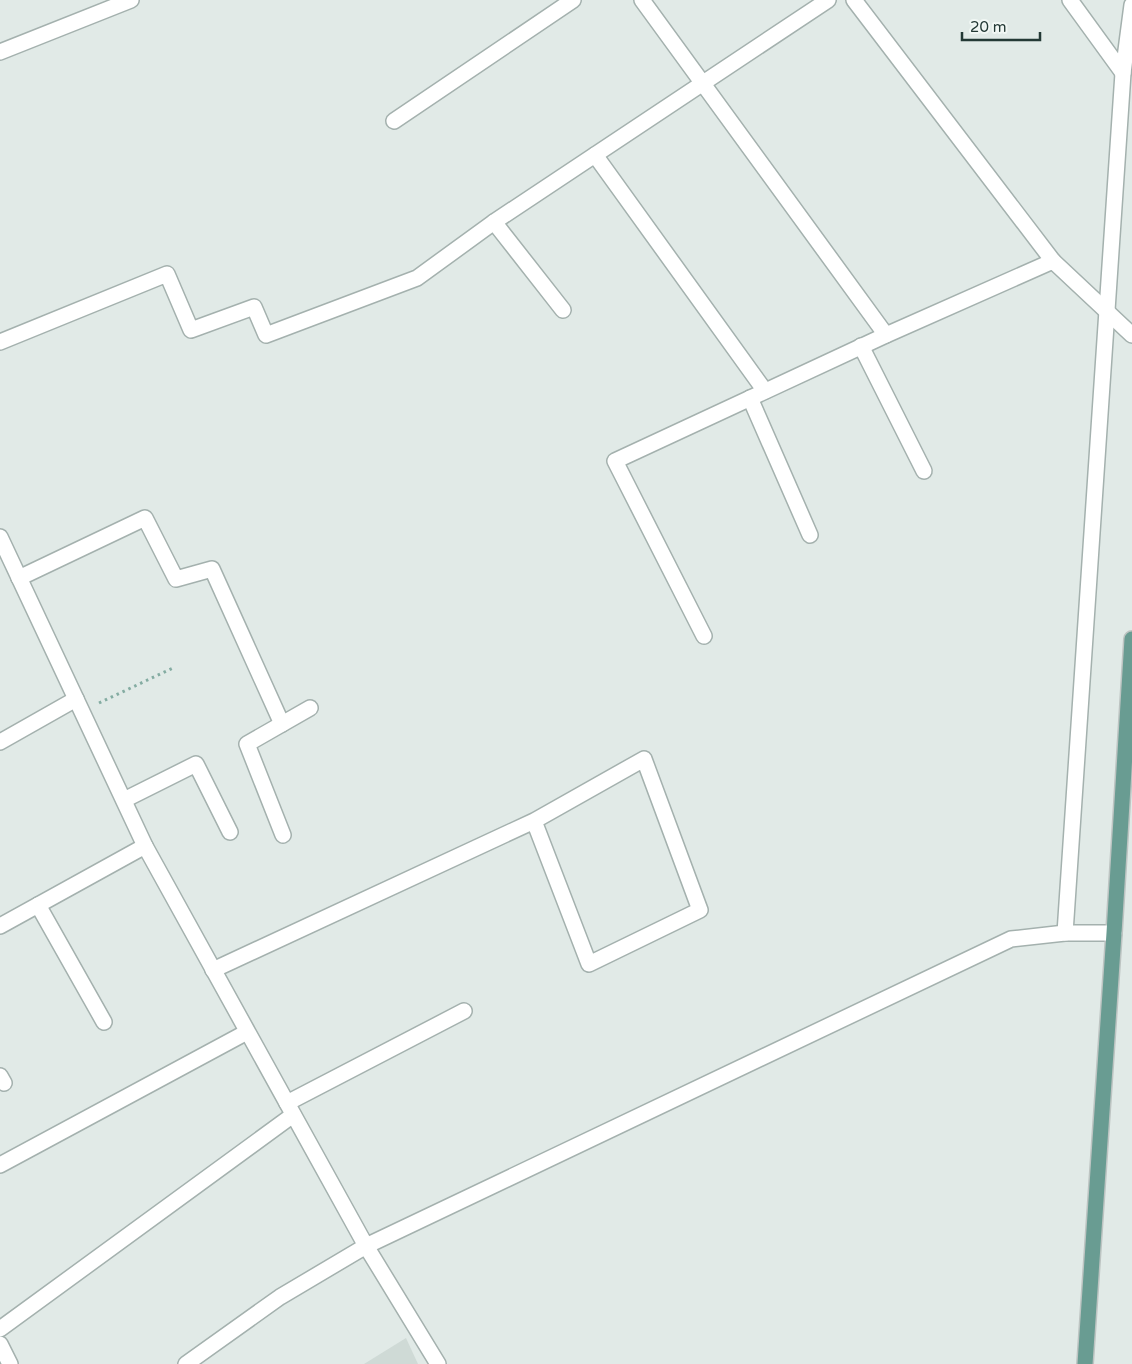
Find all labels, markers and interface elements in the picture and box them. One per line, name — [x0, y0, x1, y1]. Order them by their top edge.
scale bar — [962, 10, 1040, 42]
text: 20 m — [970, 18, 1007, 36]

